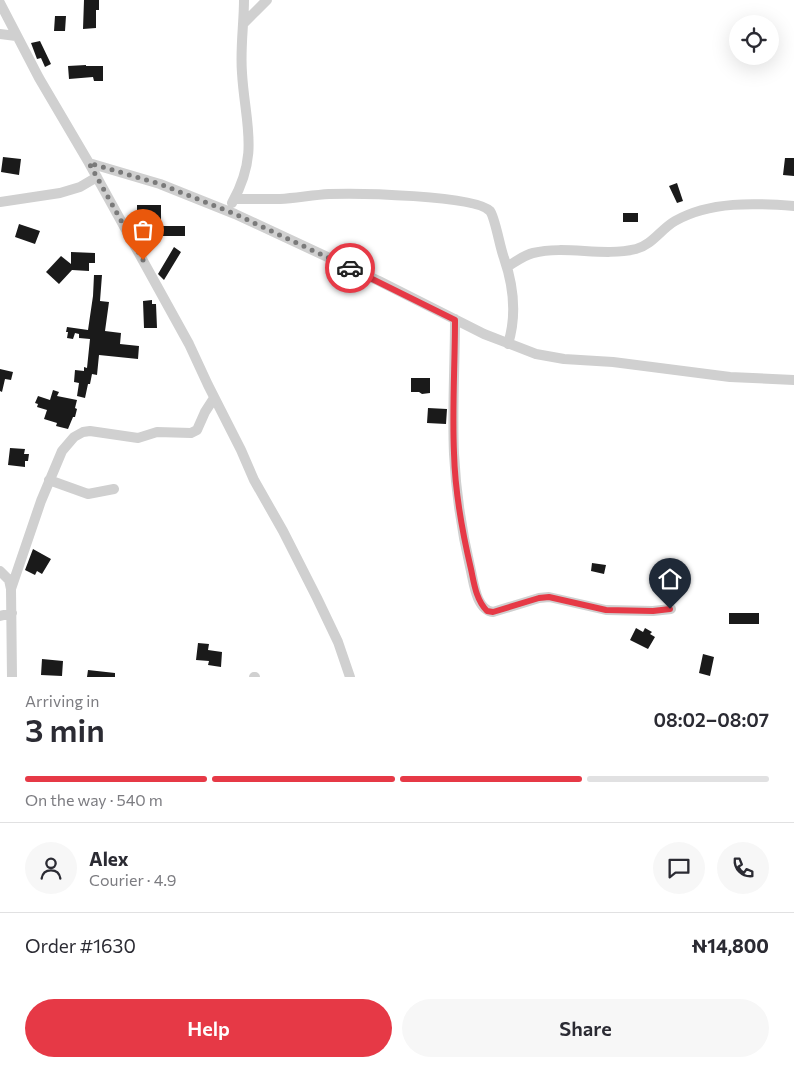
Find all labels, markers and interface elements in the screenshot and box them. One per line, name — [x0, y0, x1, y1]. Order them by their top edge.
map controls — [729, 15, 779, 65]
button: locate — [729, 15, 779, 65]
pin — [122, 209, 164, 260]
icon: bag — [129, 216, 157, 244]
courier — [325, 243, 375, 293]
icon: car — [336, 254, 364, 282]
pin — [649, 558, 691, 609]
icon: home — [656, 565, 684, 593]
text: Arriving in — [25, 691, 99, 710]
text: 08:02–08:07 — [653, 708, 769, 731]
text: 3 min — [25, 709, 105, 749]
text: On the way · 540 m — [25, 790, 163, 809]
button: person — [25, 842, 77, 894]
button: chat — [653, 842, 705, 894]
button: phone — [717, 842, 769, 894]
text: Alex — [89, 847, 129, 870]
text: Courier · 4.9 — [89, 870, 176, 889]
text: Order #1630 — [25, 934, 136, 957]
text: ₦14,800 — [692, 934, 769, 957]
button: Help — [25, 999, 392, 1057]
button: Share — [402, 999, 769, 1057]

